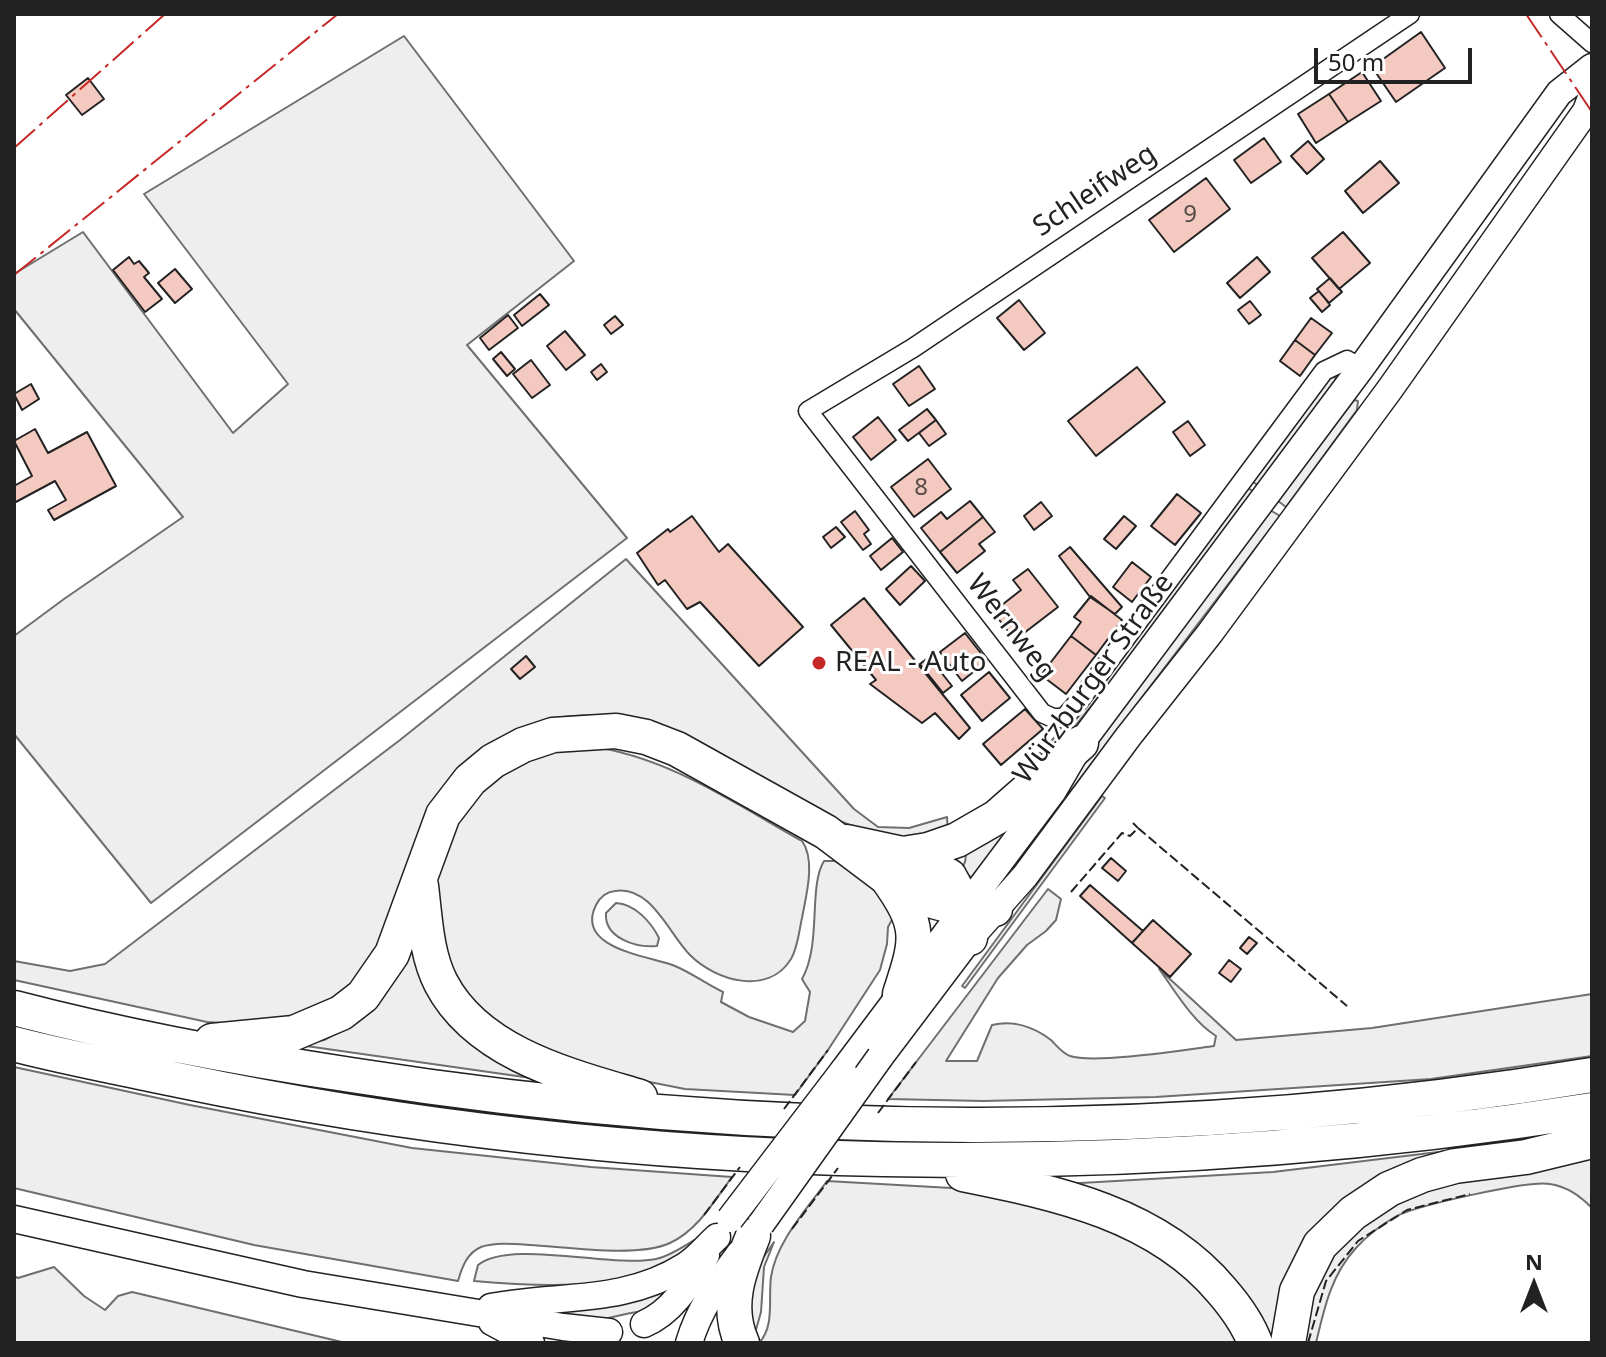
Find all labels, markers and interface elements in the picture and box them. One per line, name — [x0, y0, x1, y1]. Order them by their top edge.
scale bar — [1318, 32, 1476, 82]
text: 50 m — [1328, 45, 1384, 78]
street label: Schleifweg — [1027, 138, 1163, 244]
house number: 9 — [1183, 201, 1197, 229]
house number: 8 — [914, 474, 928, 502]
street label: Wernweg — [959, 568, 1063, 688]
street label: Würzburger Straße — [1007, 568, 1181, 790]
place label: REAL - Auto — [835, 646, 986, 680]
marker: REAL - Auto — [810, 654, 828, 672]
north arrow — [1494, 1245, 1574, 1325]
text: N — [1525, 1246, 1543, 1276]

